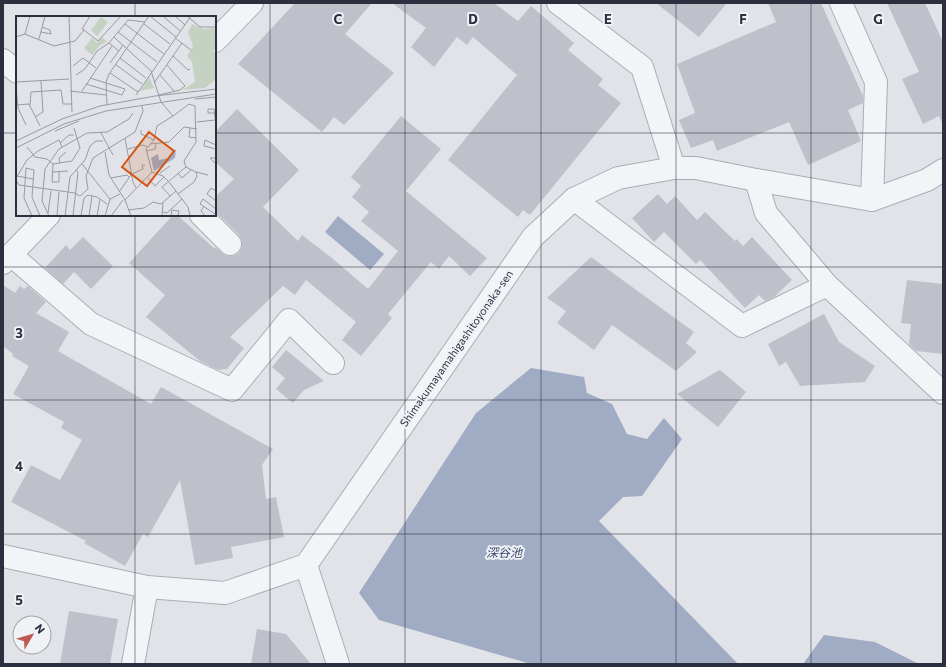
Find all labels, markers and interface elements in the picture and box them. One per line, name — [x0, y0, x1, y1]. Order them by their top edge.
text: C — [334, 11, 343, 27]
text: D — [468, 11, 478, 27]
text: E — [604, 11, 612, 27]
text: F — [739, 11, 747, 27]
text: G — [873, 11, 883, 27]
inset map — [16, 16, 216, 216]
street label: Shimakumayamahigashitoyonaka-sen — [397, 267, 515, 429]
text: 3 — [15, 325, 23, 341]
text: 4 — [15, 458, 23, 474]
water label: 深谷池 — [486, 545, 523, 559]
text: 5 — [15, 592, 23, 608]
north arrow — [12, 615, 52, 655]
text: N — [33, 621, 48, 636]

